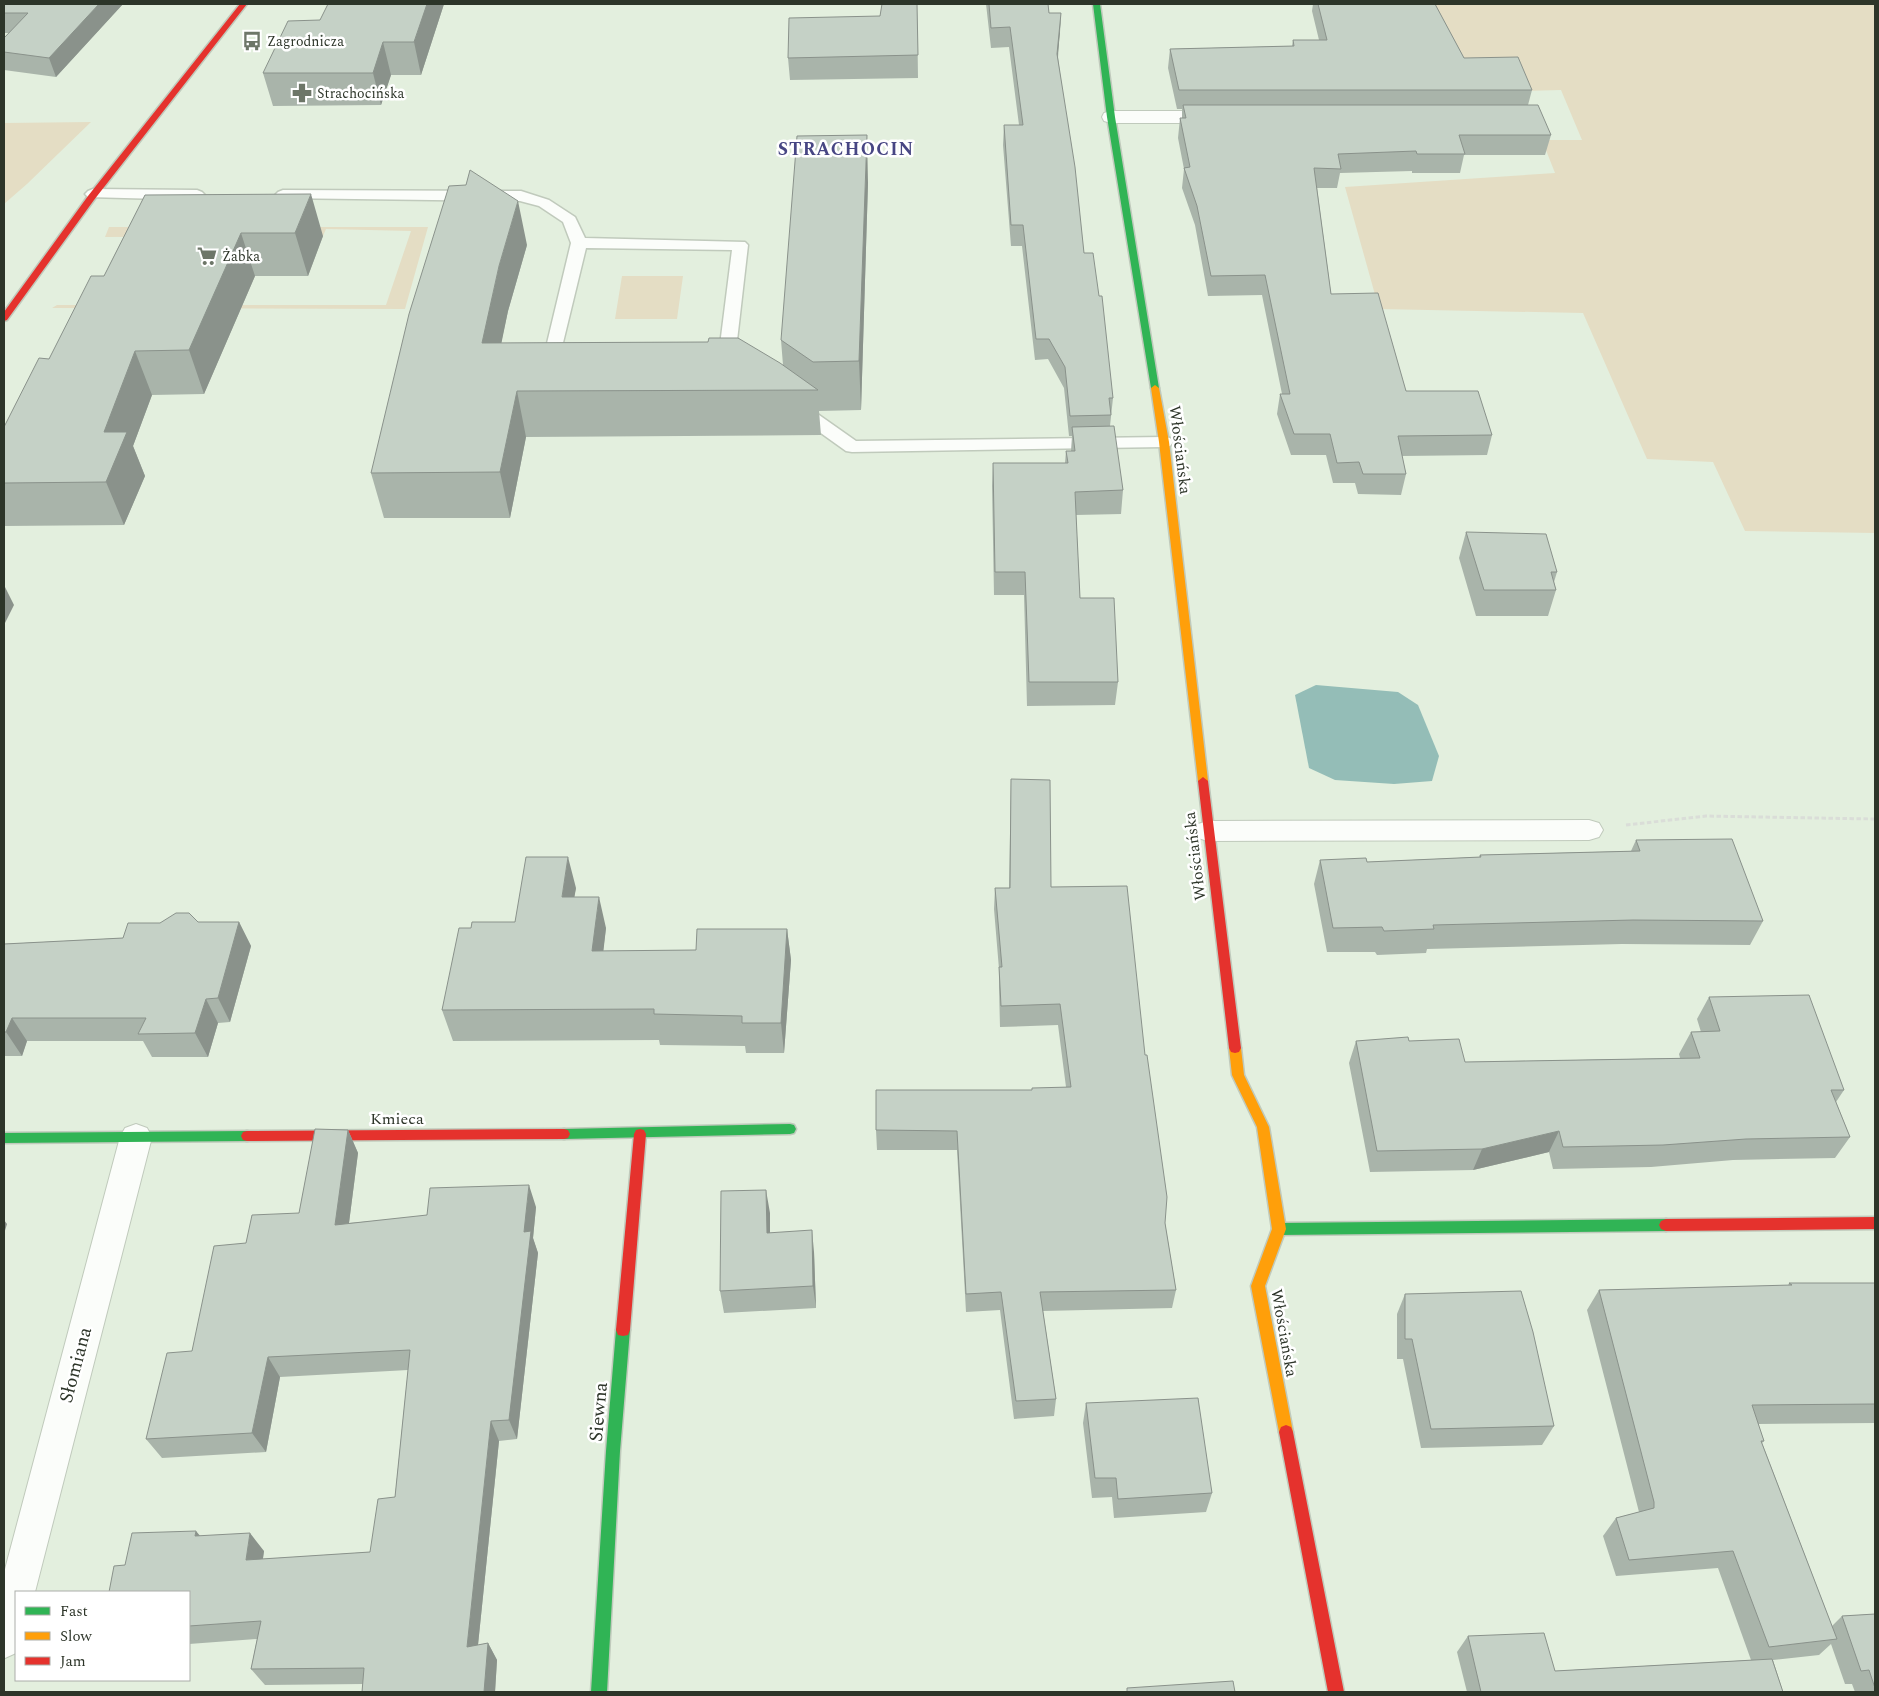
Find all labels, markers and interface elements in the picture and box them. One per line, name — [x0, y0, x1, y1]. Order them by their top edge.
bus stop icon: Zagrodnicza — [241, 30, 263, 52]
place label: Zagrodnicza — [267, 31, 344, 52]
pharmacy icon: Strachocińska — [291, 82, 313, 104]
place label: Strachocińska — [317, 83, 405, 104]
district label: STRACHOCIN — [778, 136, 914, 163]
supermarket icon: Żabka — [196, 245, 218, 267]
place label: Żabka — [222, 246, 260, 267]
street label: Włościańska — [1163, 404, 1197, 496]
street label: Włościańska — [1178, 810, 1212, 902]
street label: Kmieca — [370, 1107, 424, 1131]
street label: Włościańska — [1264, 1287, 1304, 1379]
street label: Słomiana — [52, 1323, 100, 1406]
street label: Siewna — [582, 1380, 616, 1443]
legend — [15, 1591, 190, 1681]
text: Fast — [60, 1600, 88, 1623]
text: Slow — [60, 1625, 92, 1648]
text: Jam — [60, 1650, 86, 1673]

